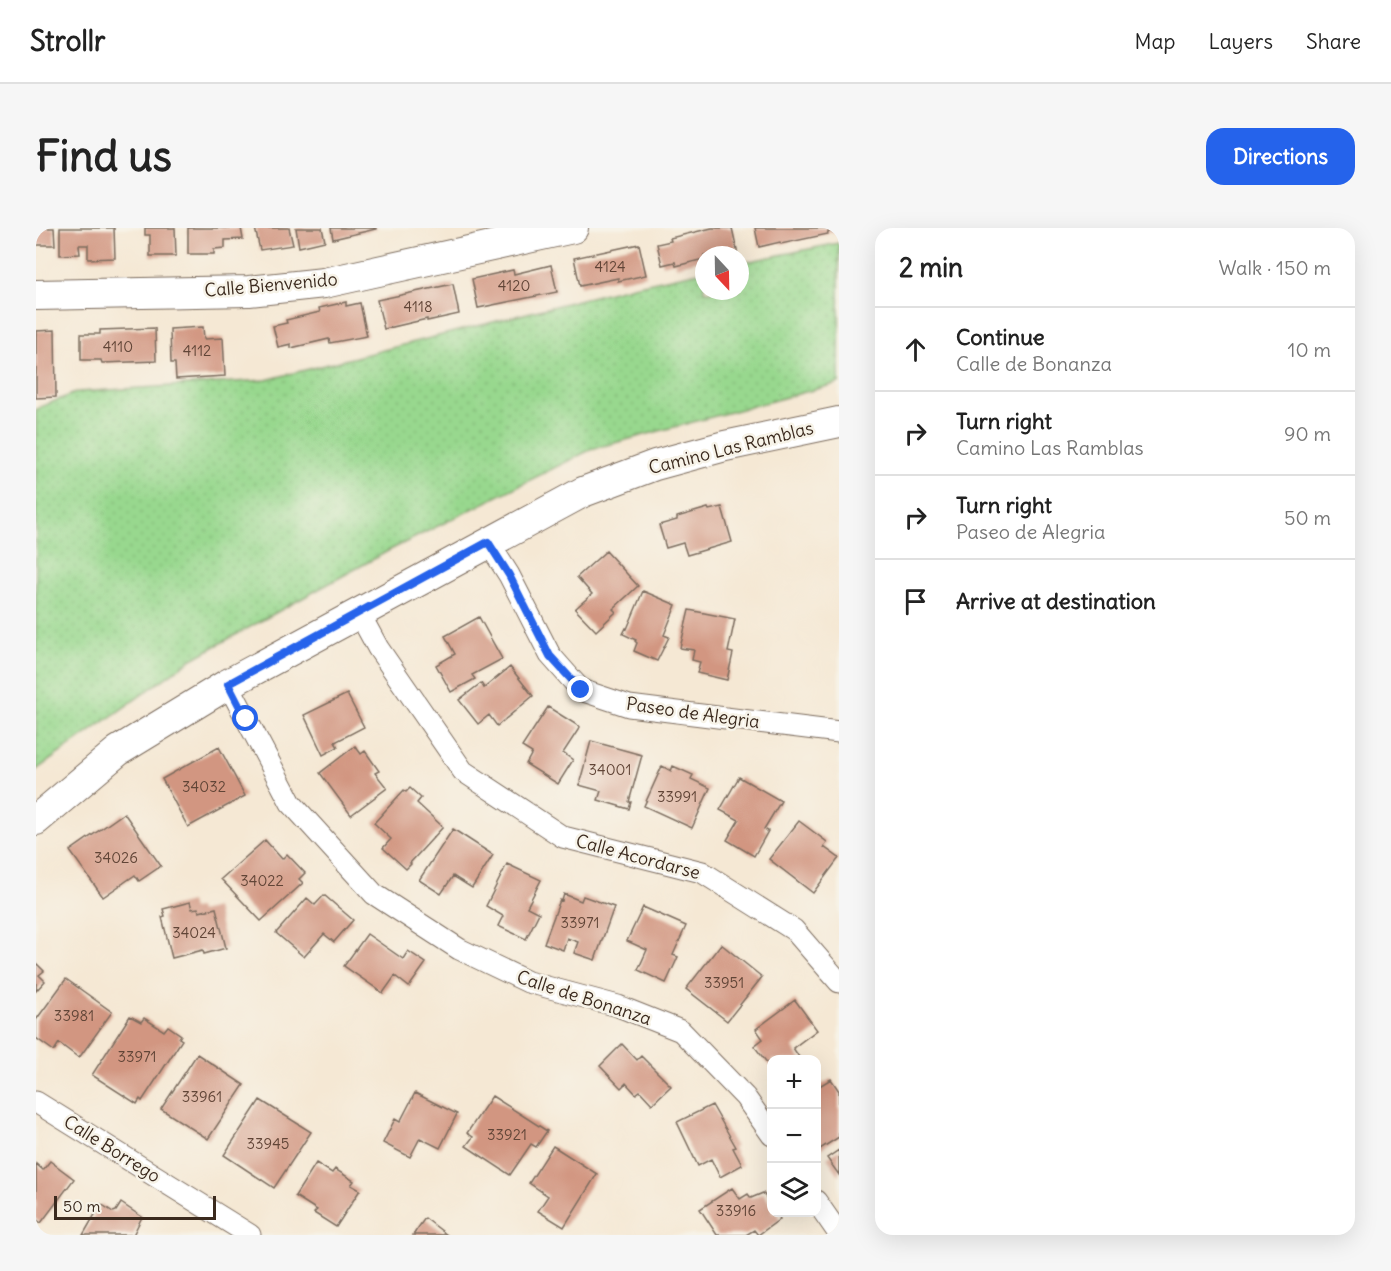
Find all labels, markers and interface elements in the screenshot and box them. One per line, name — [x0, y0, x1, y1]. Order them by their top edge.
text: Strollr — [30, 23, 105, 59]
text: Map — [1135, 28, 1175, 55]
text: Layers — [1208, 28, 1273, 55]
text: Share — [1306, 28, 1361, 55]
button: Directions — [1206, 128, 1355, 185]
text: Find us — [36, 130, 172, 182]
north arrow — [695, 246, 749, 300]
text: 2 min — [899, 251, 963, 284]
text: Walk · 150 m — [1219, 255, 1331, 280]
house number: 4124 — [594, 257, 626, 276]
street label: Calle Bienvenido — [203, 267, 338, 302]
house number: 4120 — [498, 276, 530, 295]
house number: 4118 — [403, 297, 433, 316]
text: Continue — [956, 323, 1045, 351]
icon: ahead — [899, 333, 932, 366]
house number: 4110 — [103, 337, 133, 356]
text: 10 m — [1288, 337, 1331, 362]
house number: 4112 — [183, 341, 211, 360]
text: Calle de Bonanza — [956, 351, 1112, 376]
text: Turn right — [956, 407, 1052, 435]
street label: Camino Las Ramblas — [646, 416, 816, 479]
icon: right — [899, 417, 932, 450]
text: 90 m — [1284, 421, 1331, 446]
text: Camino Las Ramblas — [956, 435, 1144, 460]
text: Turn right — [956, 491, 1052, 519]
icon: right — [899, 501, 932, 534]
text: 50 m — [1284, 505, 1331, 530]
text: Paseo de Alegria — [956, 519, 1105, 544]
icon: arrive — [899, 585, 932, 618]
text: Arrive at destination — [956, 587, 1156, 615]
route end — [567, 676, 593, 702]
street label: Paseo de Alegria — [625, 692, 761, 733]
route start — [232, 705, 258, 731]
house number: 34001 — [589, 760, 631, 779]
house number: 34032 — [182, 777, 226, 796]
house number: 33991 — [657, 787, 697, 806]
street label: Calle Acordarse — [573, 829, 703, 884]
house number: 34026 — [94, 848, 138, 867]
house number: 34022 — [240, 871, 284, 890]
house number: 33971 — [561, 913, 599, 932]
house number: 34024 — [172, 923, 216, 942]
street label: Calle de Bonanza — [514, 965, 654, 1030]
house number: 33951 — [704, 973, 744, 992]
house number: 33981 — [54, 1006, 94, 1025]
house number: 33971 — [118, 1047, 156, 1066]
map controls — [767, 1055, 821, 1217]
button: + — [767, 1055, 821, 1109]
house number: 33961 — [182, 1087, 222, 1106]
button: − — [767, 1109, 821, 1163]
street label: Calle Borrego — [60, 1110, 165, 1187]
house number: 33921 — [487, 1125, 527, 1144]
house number: 33945 — [247, 1134, 289, 1153]
button: layers — [767, 1163, 821, 1217]
scale bar — [54, 1193, 216, 1220]
text: 50 m — [63, 1196, 101, 1216]
house number: 33916 — [716, 1201, 756, 1220]

